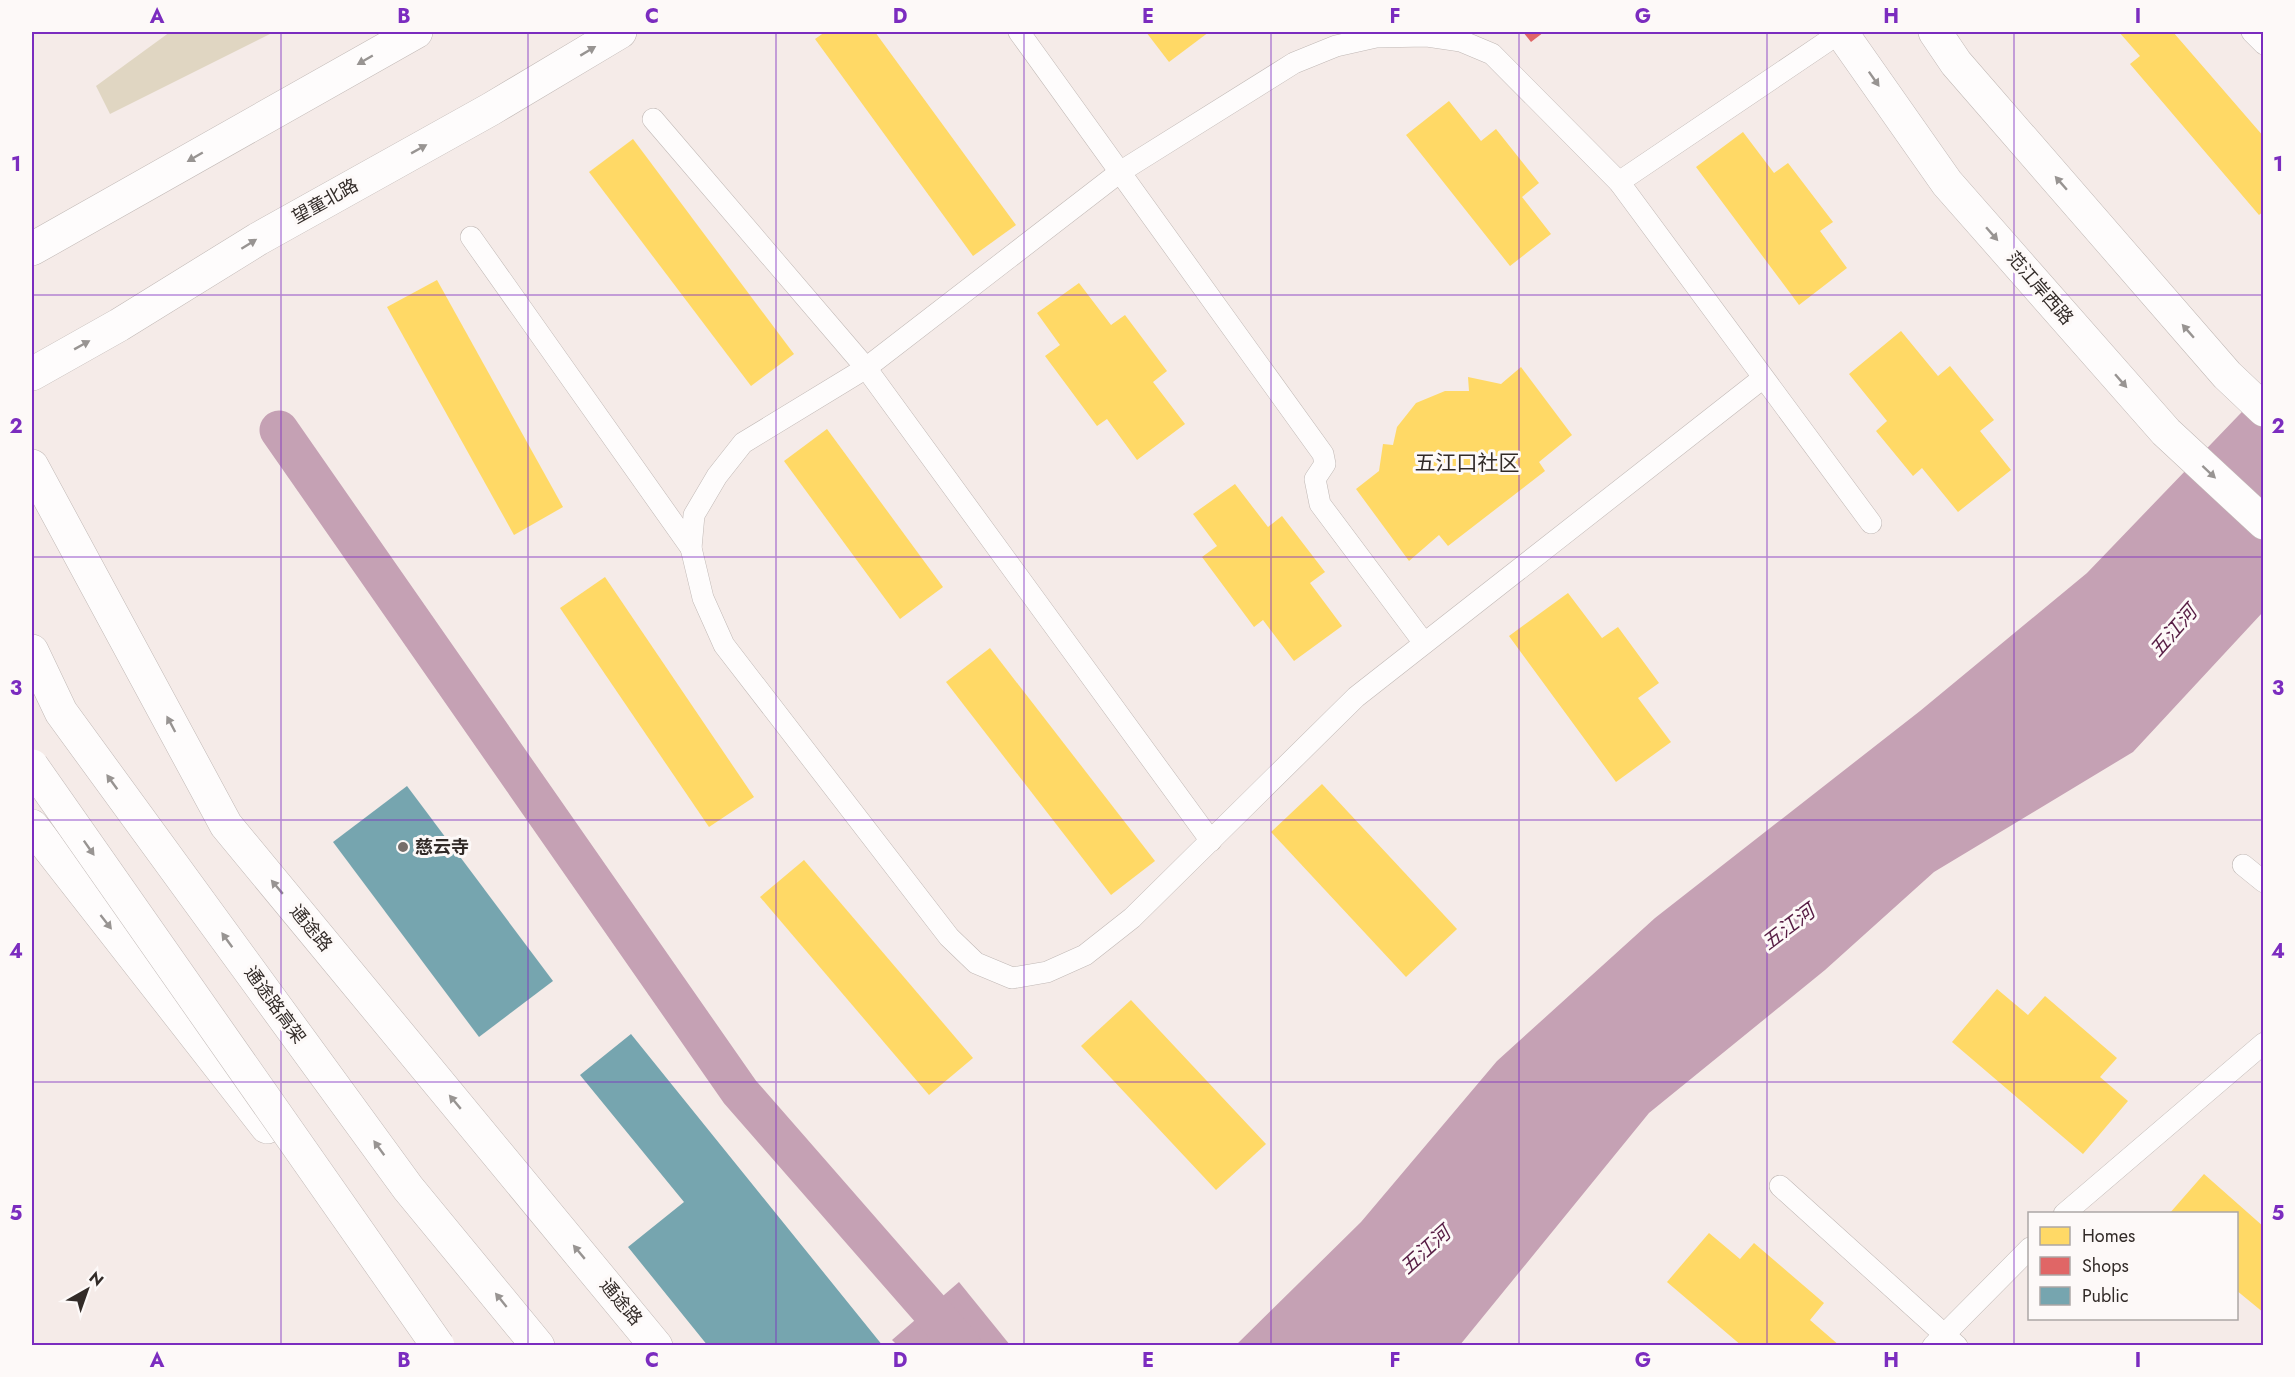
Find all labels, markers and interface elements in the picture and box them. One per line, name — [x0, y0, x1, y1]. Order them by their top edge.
text: A — [149, 2, 165, 31]
text: B — [397, 2, 411, 31]
text: C — [645, 2, 659, 31]
text: D — [893, 2, 907, 31]
text: E — [1142, 2, 1154, 31]
text: F — [1389, 2, 1401, 31]
text: G — [1635, 2, 1651, 31]
text: H — [1883, 2, 1899, 31]
text: I — [2135, 2, 2141, 31]
one-way arrow — [580, 45, 596, 56]
one-way arrow — [357, 55, 373, 66]
one-way arrow — [1868, 71, 1880, 87]
one-way arrow — [411, 144, 428, 154]
text: 1 — [11, 150, 21, 179]
text: 1 — [2273, 150, 2283, 179]
one-way arrow — [187, 151, 203, 162]
street label: 望童北路 — [287, 172, 363, 230]
one-way arrow — [2055, 176, 2068, 191]
one-way arrow — [1986, 226, 1999, 242]
one-way arrow — [241, 239, 257, 250]
street label: 范江岸西路 — [2001, 246, 2079, 330]
one-way arrow — [2182, 324, 2195, 339]
one-way arrow — [74, 341, 91, 351]
one-way arrow — [2114, 373, 2127, 388]
text: 2 — [9, 412, 23, 441]
text: 2 — [2271, 412, 2285, 441]
district label: 五江口社区 — [1415, 448, 1520, 478]
one-way arrow — [2201, 465, 2216, 479]
water label: 五江河 — [2143, 596, 2207, 663]
text: 3 — [10, 674, 22, 703]
text: 3 — [2272, 674, 2284, 703]
one-way arrow — [166, 715, 176, 732]
one-way arrow — [106, 775, 118, 791]
place label: 慈云寺 — [415, 834, 469, 860]
one-way arrow — [83, 840, 95, 856]
marker: 慈云寺 — [396, 840, 410, 854]
one-way arrow — [271, 880, 284, 895]
water label: 五江河 — [1756, 895, 1824, 957]
street label: 通途路 — [284, 899, 338, 957]
one-way arrow — [100, 914, 113, 930]
one-way arrow — [221, 932, 233, 948]
text: 4 — [9, 937, 23, 966]
text: 4 — [2271, 937, 2285, 966]
street label: 通途路高架 — [238, 961, 312, 1049]
one-way arrow — [448, 1094, 461, 1110]
one-way arrow — [373, 1141, 385, 1157]
text: 5 — [10, 1199, 23, 1228]
text: 5 — [2272, 1199, 2285, 1228]
legend — [2028, 1212, 2238, 1320]
water label: 五江河 — [1393, 1217, 1460, 1281]
text: Homes — [2082, 1223, 2135, 1249]
one-way arrow — [573, 1245, 586, 1260]
text: Shops — [2082, 1253, 2129, 1279]
north arrow — [57, 1260, 117, 1320]
text: N — [84, 1266, 109, 1292]
street label: 通途路 — [594, 1273, 648, 1331]
text: Public — [2082, 1283, 2129, 1309]
one-way arrow — [495, 1293, 508, 1308]
text: A — [149, 1346, 165, 1375]
text: B — [397, 1346, 411, 1375]
text: C — [645, 1346, 659, 1375]
text: D — [893, 1346, 907, 1375]
text: E — [1142, 1346, 1154, 1375]
text: F — [1389, 1346, 1401, 1375]
text: G — [1635, 1346, 1651, 1375]
text: H — [1883, 1346, 1899, 1375]
text: I — [2135, 1346, 2141, 1375]

